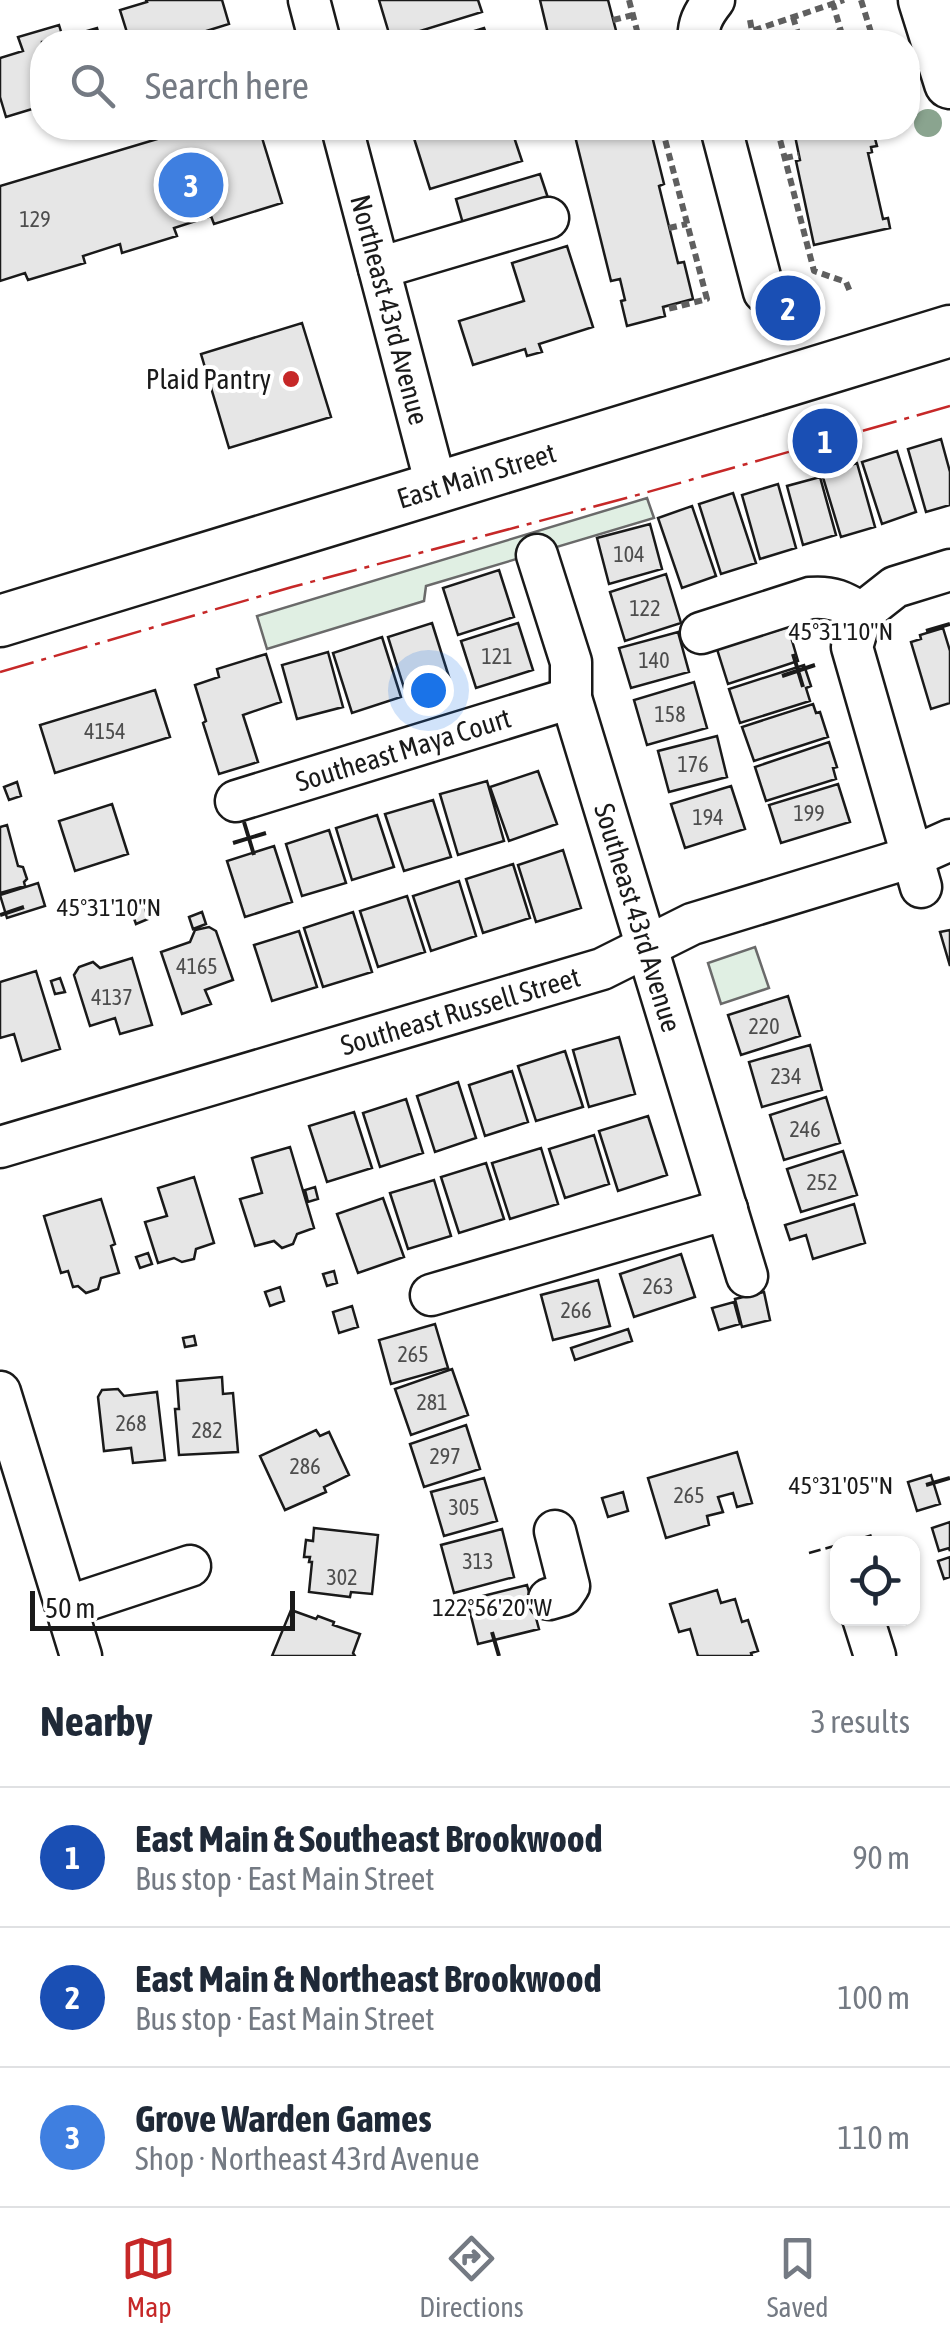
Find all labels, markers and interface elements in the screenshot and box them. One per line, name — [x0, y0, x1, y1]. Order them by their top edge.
search box — [30, 30, 920, 140]
icon: search — [65, 58, 120, 113]
text: Search here — [145, 64, 309, 107]
pin: 3 — [158, 148, 224, 222]
street label: Northeast 43rd Avenue — [344, 192, 435, 428]
house number: 129 — [19, 206, 51, 232]
pin: 2 — [756, 270, 820, 346]
place label: Plaid Pantry — [146, 363, 271, 395]
marker: Plaid Pantry — [280, 368, 302, 390]
pin: 1 — [792, 404, 858, 478]
street label: East Main Street — [393, 436, 559, 515]
house number: 104 — [613, 541, 645, 567]
house number: 122 — [629, 595, 661, 621]
text: 45°31'10"N — [789, 617, 893, 645]
house number: 121 — [481, 643, 513, 669]
house number: 140 — [638, 647, 670, 673]
your location — [403, 665, 454, 716]
house number: 158 — [654, 701, 686, 727]
street label: Southeast Maya Court — [292, 702, 515, 798]
house number: 4154 — [84, 718, 126, 744]
house number: 176 — [677, 751, 709, 777]
street label: Southeast 43rd Avenue — [588, 800, 688, 1036]
house number: 199 — [793, 800, 825, 826]
house number: 194 — [692, 804, 724, 830]
text: 45°31'10"N — [57, 893, 161, 921]
house number: 4165 — [176, 953, 218, 979]
street label: Southeast Russell Street — [337, 960, 584, 1061]
house number: 4137 — [91, 984, 133, 1010]
house number: 220 — [748, 1013, 780, 1039]
house number: 234 — [770, 1063, 802, 1089]
house number: 246 — [789, 1116, 821, 1142]
house number: 252 — [806, 1169, 838, 1195]
house number: 263 — [642, 1273, 674, 1299]
house number: 266 — [560, 1297, 592, 1323]
house number: 265 — [397, 1341, 429, 1367]
house number: 281 — [416, 1389, 448, 1415]
house number: 268 — [115, 1410, 147, 1436]
house number: 282 — [191, 1417, 223, 1443]
house number: 297 — [429, 1443, 461, 1469]
house number: 286 — [289, 1453, 321, 1479]
text: 45°31'05"N — [789, 1471, 893, 1499]
house number: 265 — [673, 1482, 705, 1508]
house number: 305 — [448, 1494, 480, 1520]
map controls — [830, 1536, 920, 1626]
button: locate — [830, 1536, 920, 1626]
house number: 313 — [462, 1548, 494, 1574]
house number: 302 — [326, 1564, 358, 1590]
scale bar — [30, 1586, 295, 1630]
text: 50 m — [45, 1592, 95, 1624]
text: 122°56'20"W — [432, 1593, 553, 1621]
text: Nearby — [40, 1697, 153, 1745]
text: 3 results — [811, 1703, 910, 1740]
text: East Main & Southeast Brookwood — [135, 1817, 603, 1860]
text: 1 — [65, 1839, 80, 1876]
text: 90 m — [852, 1839, 910, 1876]
text: Bus stop · East Main Street — [135, 1860, 435, 1897]
text: East Main & Northeast Brookwood — [135, 1957, 602, 2000]
text: 2 — [65, 1979, 80, 2016]
text: 100 m — [837, 1979, 910, 2016]
text: Bus stop · East Main Street — [135, 2000, 435, 2037]
text: Grove Warden Games — [135, 2097, 432, 2140]
text: 3 — [65, 2119, 80, 2156]
text: 110 m — [837, 2119, 910, 2156]
text: Shop · Northeast 43rd Avenue — [135, 2140, 480, 2177]
tab: Map — [121, 2231, 176, 2323]
tab: Directions — [419, 2231, 524, 2323]
tab: Saved — [767, 2231, 829, 2323]

